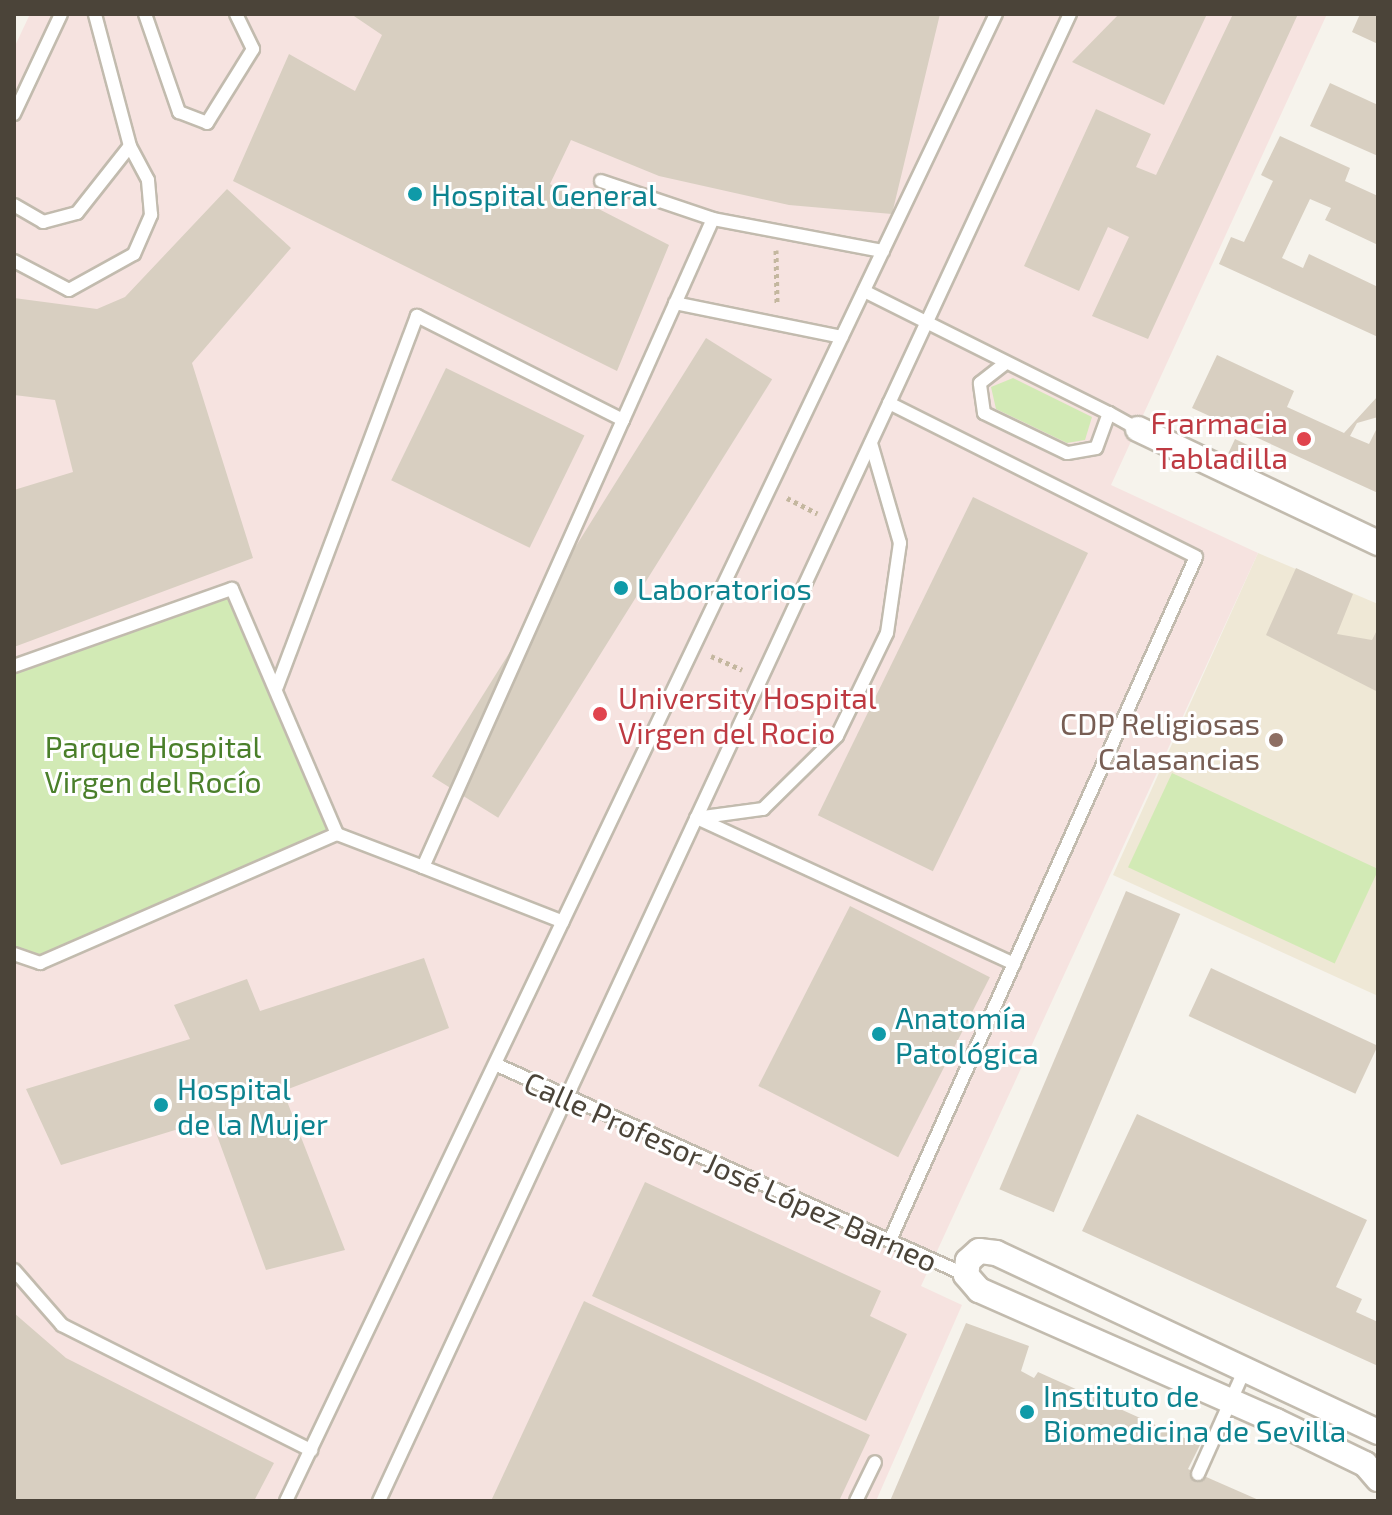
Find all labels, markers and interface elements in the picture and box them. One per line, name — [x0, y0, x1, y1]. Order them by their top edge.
place label: Hospital General — [431, 176, 658, 212]
marker: Hospital General — [406, 185, 424, 203]
place label: Frarmacia Tabladilla — [1150, 404, 1288, 474]
marker: Frarmacia Tabladilla — [1295, 430, 1313, 448]
place label: Laboratorios — [637, 570, 812, 606]
marker: Laboratorios — [612, 579, 630, 597]
place label: University Hospital Virgen del Rocio — [618, 679, 877, 750]
marker: University Hospital Virgen del Rocio — [589, 703, 611, 725]
place label: CDP Religiosas Calasancias — [1060, 705, 1260, 776]
park label: Parque Hospital Virgen del Rocío — [44, 728, 262, 798]
marker: CDP Religiosas Calasancias — [1267, 731, 1285, 749]
place label: Anatomía Patológica — [895, 999, 1039, 1070]
marker: Anatomía Patológica — [870, 1025, 888, 1043]
street label: Calle Profesor José López Barneo — [518, 1063, 944, 1279]
place label: Hospital de la Mujer — [177, 1070, 328, 1140]
marker: Hospital de la Mujer — [152, 1096, 170, 1114]
place label: Instituto de Biomedicina de Sevilla — [1043, 1377, 1346, 1448]
marker: Instituto de Biomedicina de Sevilla — [1018, 1403, 1036, 1421]

